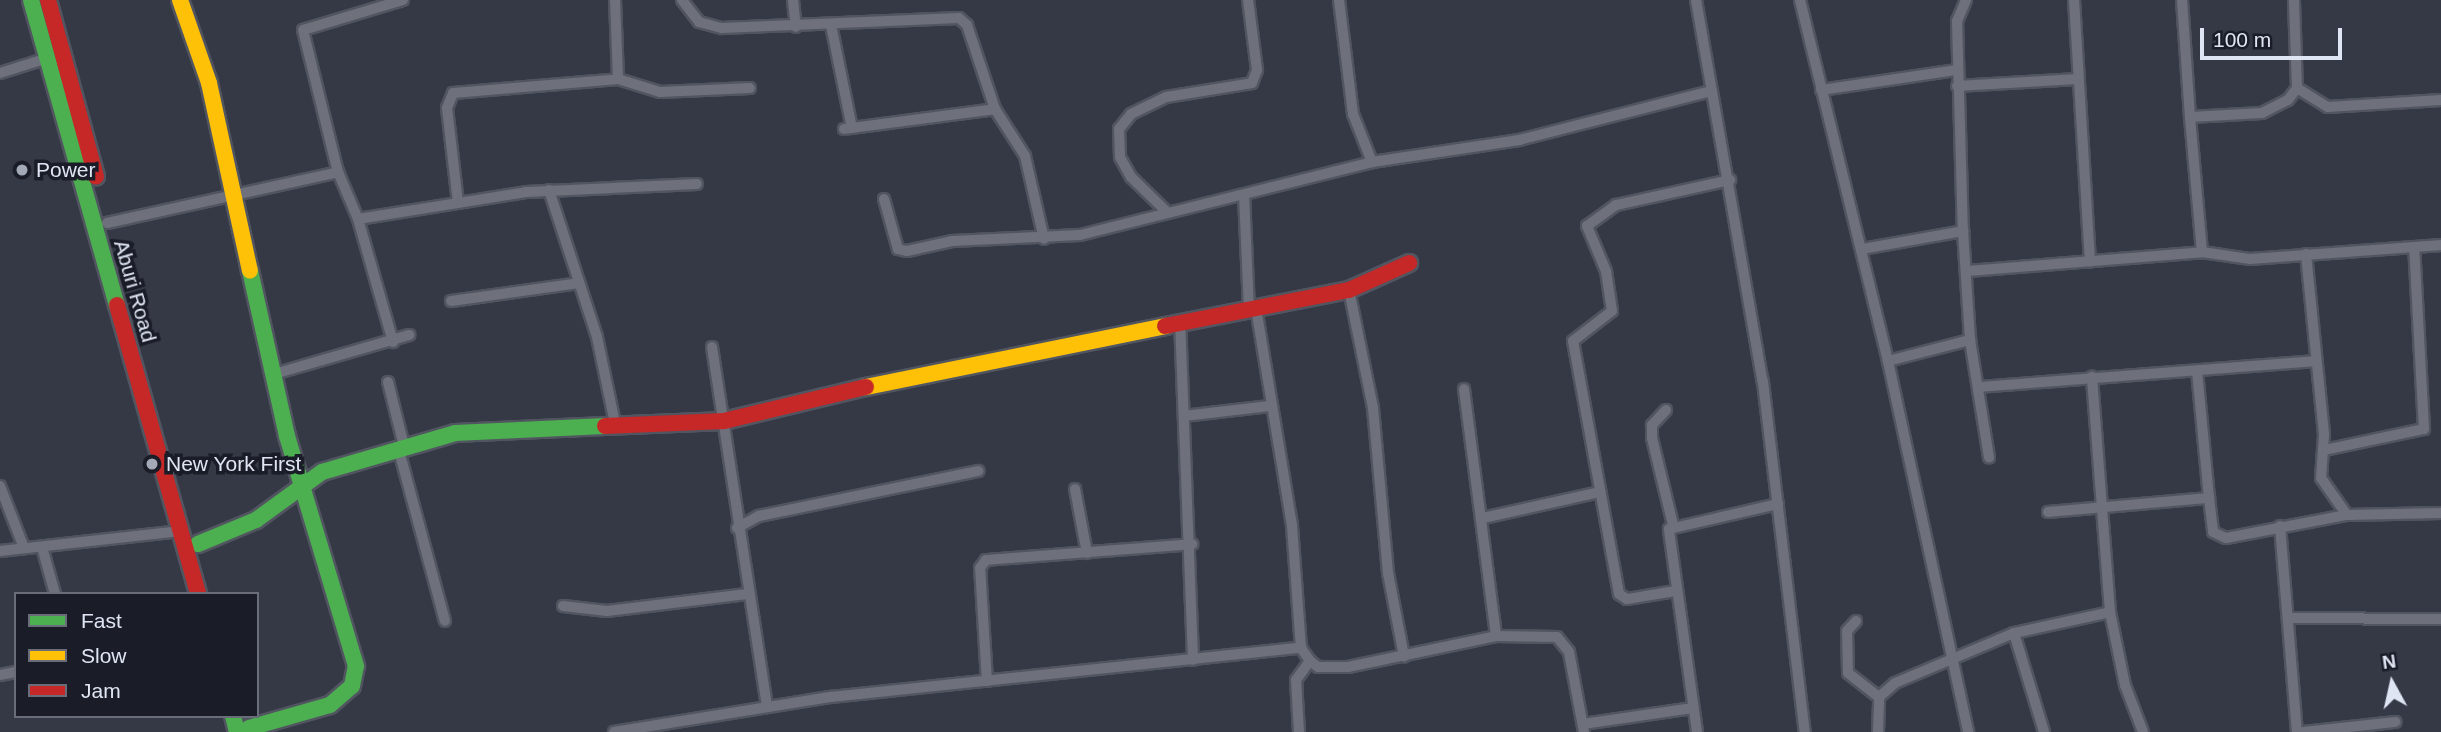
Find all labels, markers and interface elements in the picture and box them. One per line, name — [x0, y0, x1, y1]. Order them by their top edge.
scale bar — [2203, 14, 2345, 58]
text: 100 m — [2213, 28, 2271, 51]
place label: Power — [36, 157, 96, 183]
marker: Power — [14, 162, 30, 178]
street label: Aburi Road — [108, 237, 162, 345]
place label: New York First — [166, 451, 302, 477]
marker: New York First — [144, 456, 160, 472]
legend — [14, 592, 259, 718]
text: Fast — [81, 609, 122, 632]
text: Slow — [81, 644, 127, 667]
north arrow — [2357, 648, 2427, 718]
text: N — [2381, 650, 2397, 673]
text: Jam — [81, 679, 121, 702]

